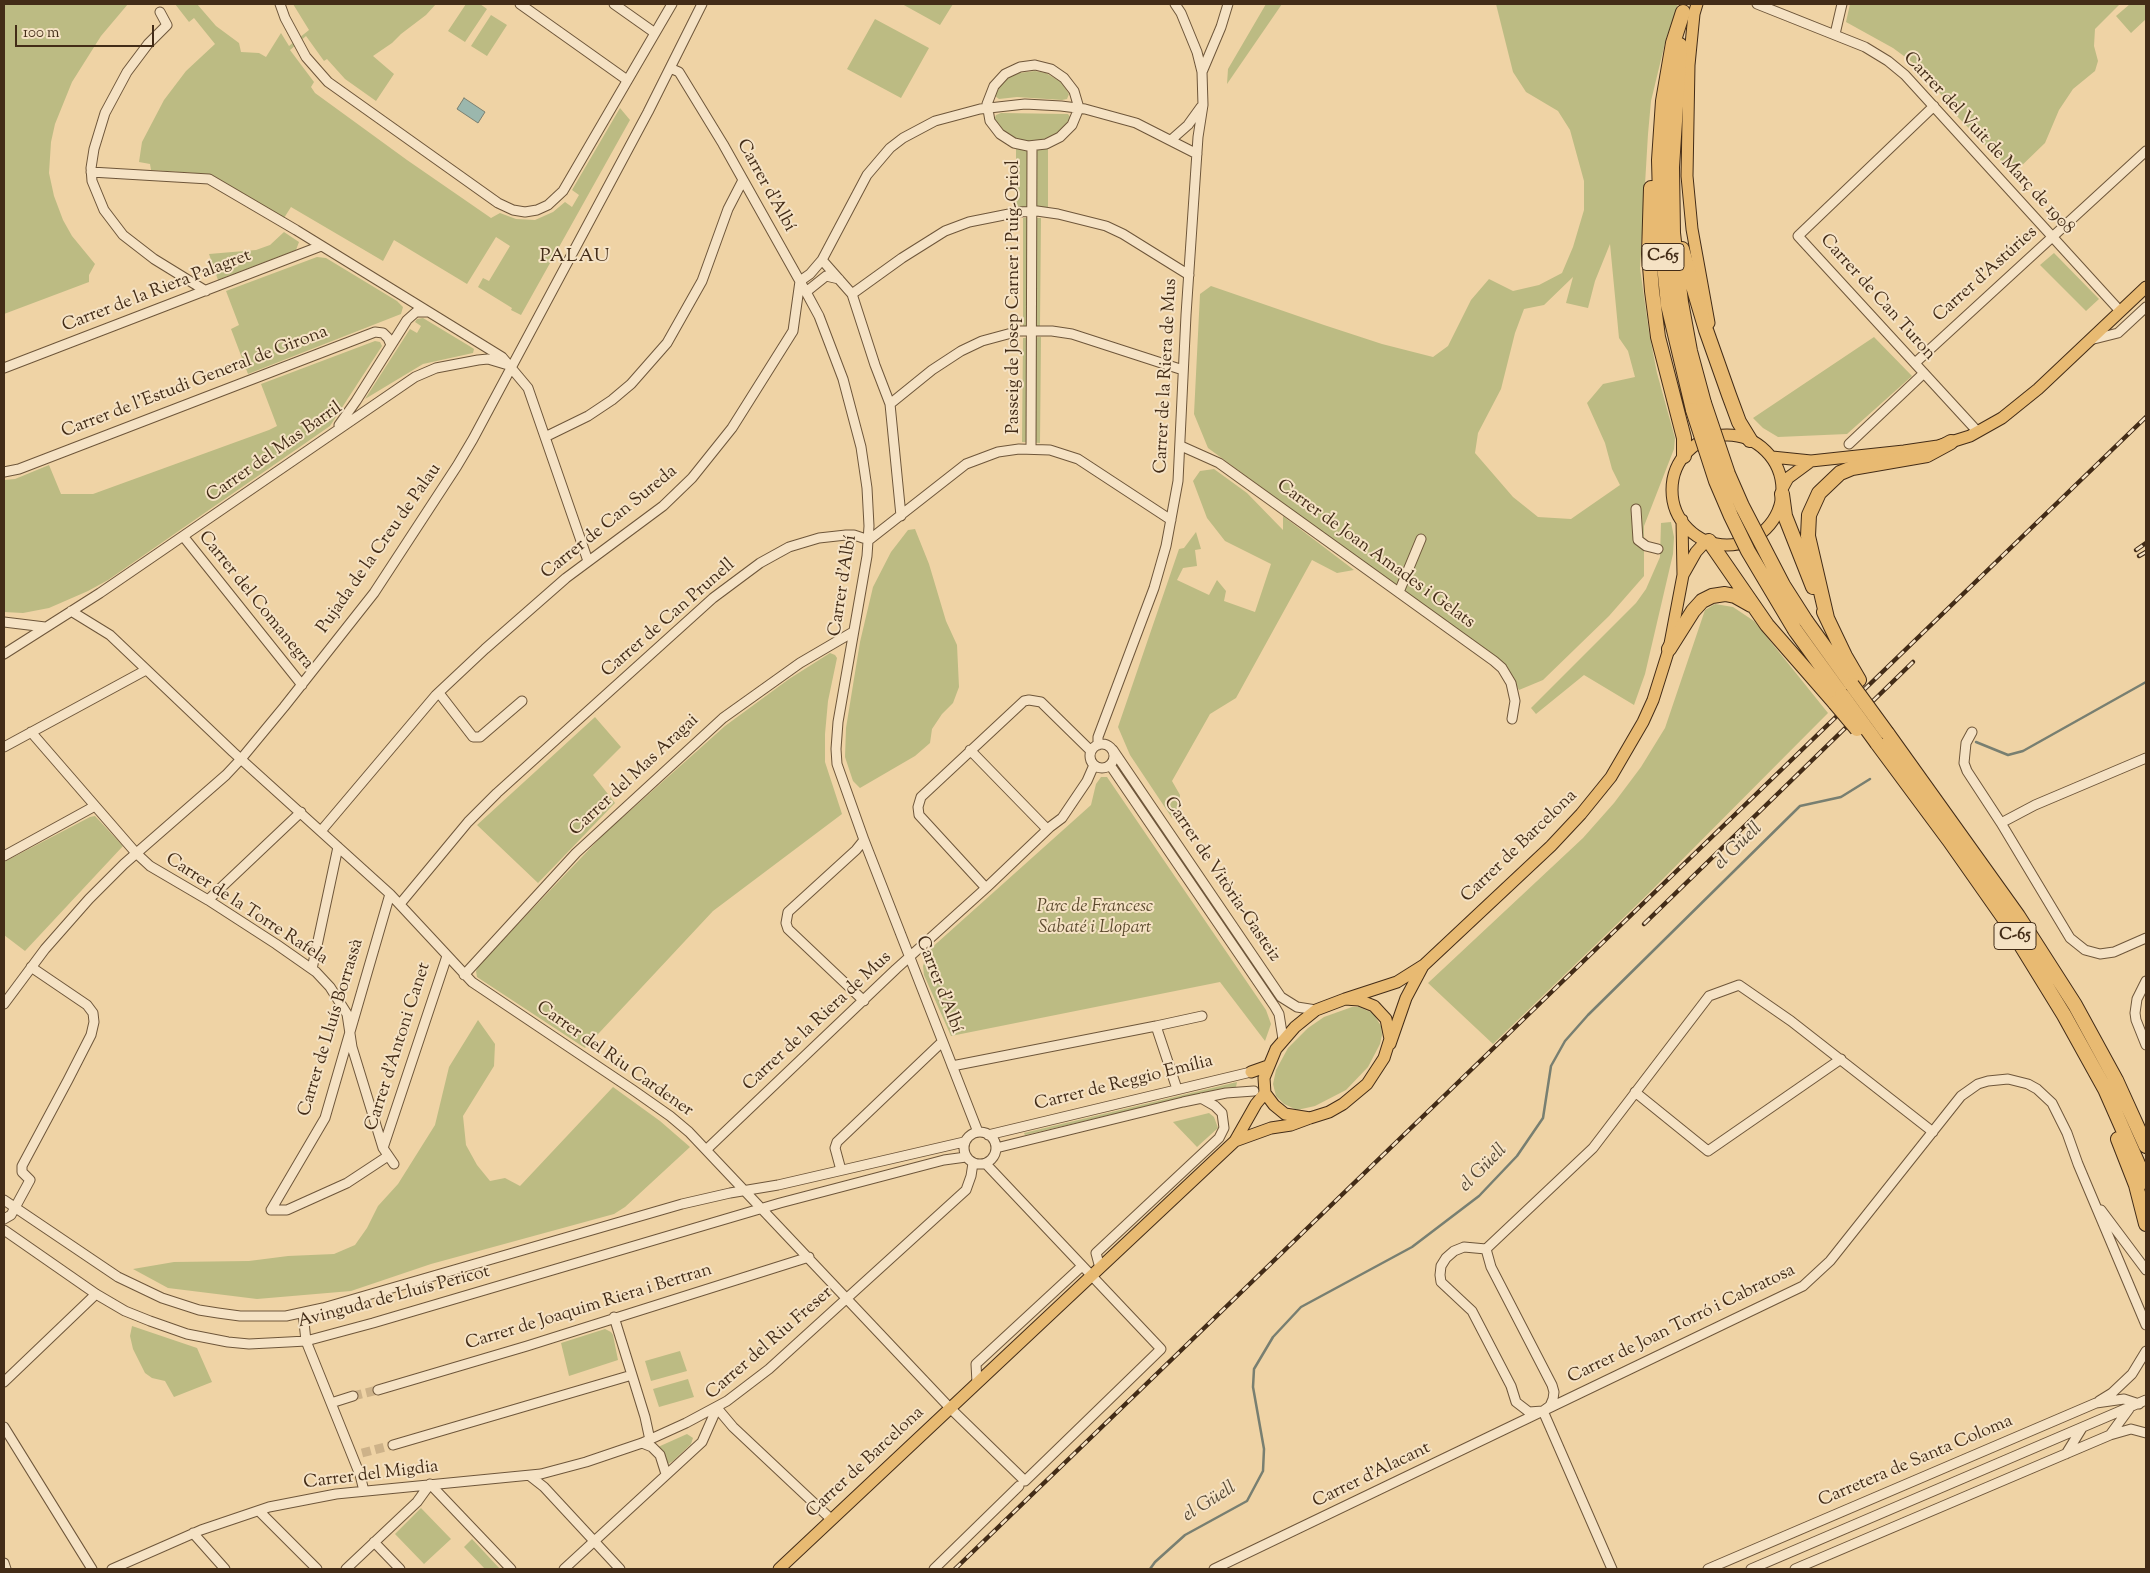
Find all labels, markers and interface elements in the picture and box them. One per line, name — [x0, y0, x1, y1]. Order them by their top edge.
scale bar — [18, 15, 156, 47]
text: 100 m — [23, 23, 59, 44]
street label: Carrer del Vuit de Març de 1908 — [1898, 48, 2078, 240]
street label: Carrer d'Albí — [731, 136, 799, 236]
street label: Passeig de Josep Carner i Puig-Oriol — [1004, 160, 1026, 434]
street label: Carrer d'Astúries — [1929, 223, 2043, 327]
street label: Carrer de Can Turon — [1815, 230, 1939, 366]
road number: C-65 — [1642, 243, 1684, 270]
street label: Carrer de la Riera Palagret — [59, 246, 255, 338]
district label: PALAU — [539, 247, 611, 269]
street label: Carrer de la Riera de Mus — [1151, 278, 1183, 474]
street label: Carrer de l'Estudi General de Girona — [59, 322, 331, 444]
street label: Carrer del Mas Barril — [203, 398, 347, 508]
street label: Pujada de la Creu de Palau — [313, 460, 447, 638]
street label: Carrer de Can Sureda — [538, 462, 682, 584]
street label: Carrer de Joan Amades i Gelats — [1272, 476, 1478, 634]
street label: Carrer del Comanegra — [193, 528, 317, 674]
street label: Carrer d'Albí — [825, 534, 863, 638]
street label: Carrer de Can Prunell — [598, 555, 740, 683]
street label: Carrer del Mas Aragai — [566, 711, 704, 841]
street label: Carrer de Barcelona — [1457, 786, 1583, 908]
street label: Carrer de Vitòria-Gasteiz — [1158, 794, 1284, 966]
water label: el Güell — [1710, 818, 1768, 876]
street label: Carrer de la Torre Rafela — [161, 849, 331, 971]
park label: Parc de Francesc Sabaté i Llopart — [1037, 897, 1153, 940]
road number: C-65 — [1994, 922, 2036, 949]
street label: Carrer d'Albí — [910, 933, 966, 1037]
street label: Carrer de Lluís Borrassà — [295, 937, 369, 1119]
street label: Carrer de la Riera de Mus — [739, 948, 897, 1096]
street label: Carrer d'Antoni Canet — [362, 960, 436, 1134]
street label: Carrer del Riu Cardener — [531, 997, 697, 1123]
street label: Carrer de Reggio Emília — [1032, 1051, 1216, 1117]
water label: el Güell — [1455, 1140, 1513, 1198]
street label: Carrer de Joaquim Riera i Bertran — [463, 1260, 715, 1356]
street label: Carrer de Joan Torró i Cabratosa — [1565, 1260, 1799, 1390]
street label: Avinguda de Lluís Pericot — [296, 1262, 492, 1334]
street label: Carrer del Riu Freser — [702, 1283, 838, 1405]
street label: Carrer de Barcelona — [803, 1403, 929, 1523]
street label: Carretera de Santa Coloma — [1816, 1411, 2016, 1513]
street label: Carrer d'Alacant — [1310, 1438, 1434, 1514]
street label: Carrer del Migdia — [302, 1457, 440, 1495]
water label: el Güell — [1179, 1478, 1241, 1528]

